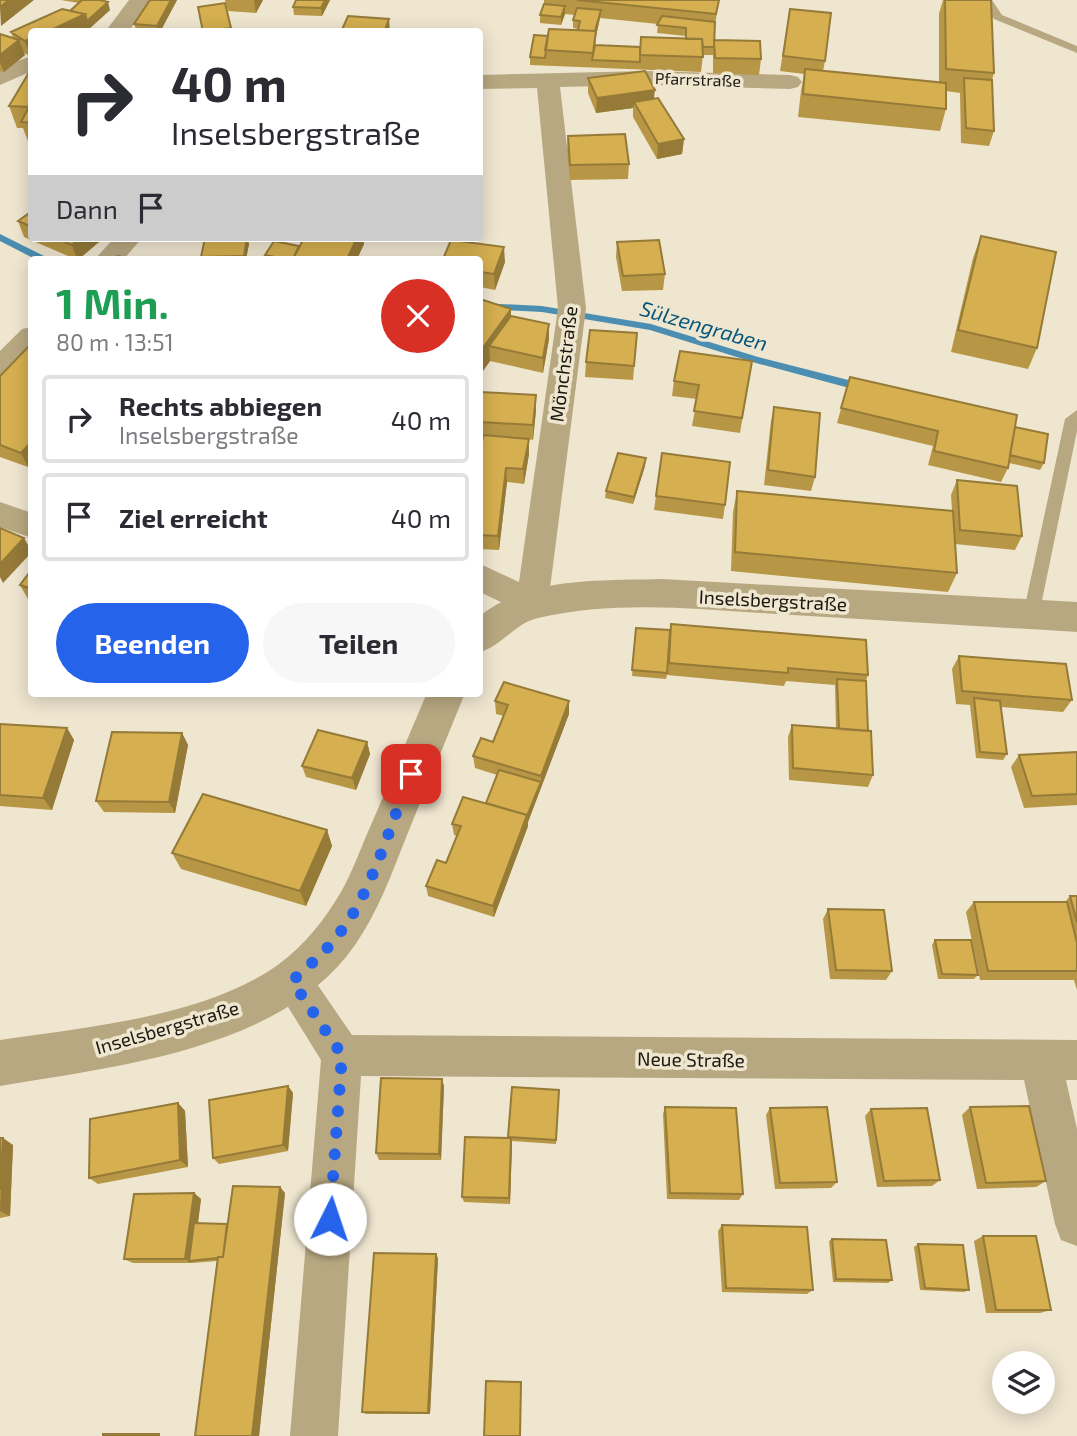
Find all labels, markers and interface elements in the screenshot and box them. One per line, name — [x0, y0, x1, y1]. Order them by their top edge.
text: 40 m — [171, 53, 287, 112]
icon: right — [56, 56, 147, 147]
street label: Pfarrstraße — [655, 68, 741, 90]
text: Inselsbergstraße — [171, 113, 421, 151]
icon: arrive — [132, 189, 170, 227]
text: Dann — [56, 193, 118, 224]
text: 1 Min. — [56, 277, 169, 327]
button: close — [381, 279, 455, 353]
water label: Sülzengraben — [637, 295, 771, 355]
street label: Mönchstraße — [544, 305, 582, 423]
text: 80 m · 13:51 — [56, 328, 174, 356]
text: Rechts abbiegen — [119, 390, 322, 421]
icon: right — [60, 400, 98, 438]
text: 40 m — [391, 404, 451, 435]
text: Inselsbergstraße — [119, 421, 299, 449]
icon: arrive — [60, 498, 98, 536]
text: Ziel erreicht — [119, 502, 268, 533]
text: 40 m — [391, 502, 451, 533]
street label: Inselsbergstraße — [698, 585, 848, 615]
button: Beenden — [56, 603, 249, 683]
button: Teilen — [263, 603, 455, 683]
pin — [381, 744, 441, 804]
icon: arrive — [392, 755, 430, 793]
street label: Inselsbergstraße — [93, 996, 241, 1058]
street label: Neue Straße — [637, 1047, 745, 1071]
position arrow — [293, 1182, 367, 1256]
map controls — [992, 1351, 1055, 1414]
button: layers — [992, 1351, 1055, 1414]

